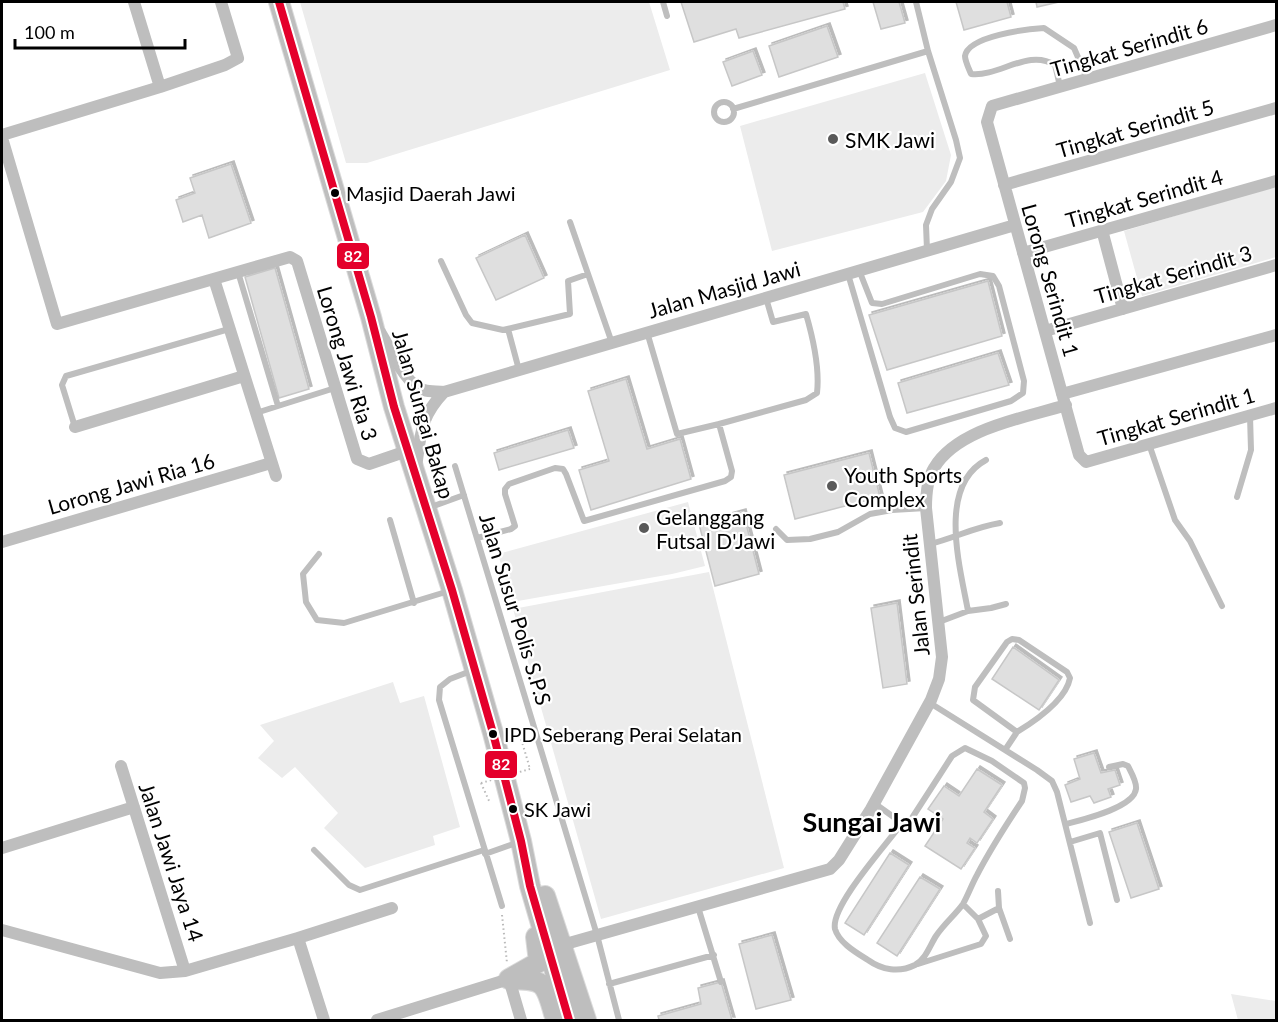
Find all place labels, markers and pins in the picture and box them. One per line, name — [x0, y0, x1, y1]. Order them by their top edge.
place label: SMK Jawi — [845, 127, 935, 152]
marker: SMK Jawi — [826, 132, 840, 146]
place label: Masjid Daerah Jawi — [346, 181, 515, 205]
marker: Masjid Daerah Jawi — [329, 187, 341, 199]
place label: Youth Sports Complex — [844, 462, 962, 511]
marker: Youth Sports Complex — [825, 479, 839, 493]
place label: Gelanggang Futsal D'Jawi — [656, 504, 775, 553]
marker: Gelanggang Futsal D'Jawi — [637, 521, 651, 535]
place label: IPD Seberang Perai Selatan — [504, 722, 742, 746]
marker: IPD Seberang Perai Selatan — [487, 728, 499, 740]
place label: SK Jawi — [524, 797, 591, 821]
marker: SK Jawi — [507, 803, 519, 815]

